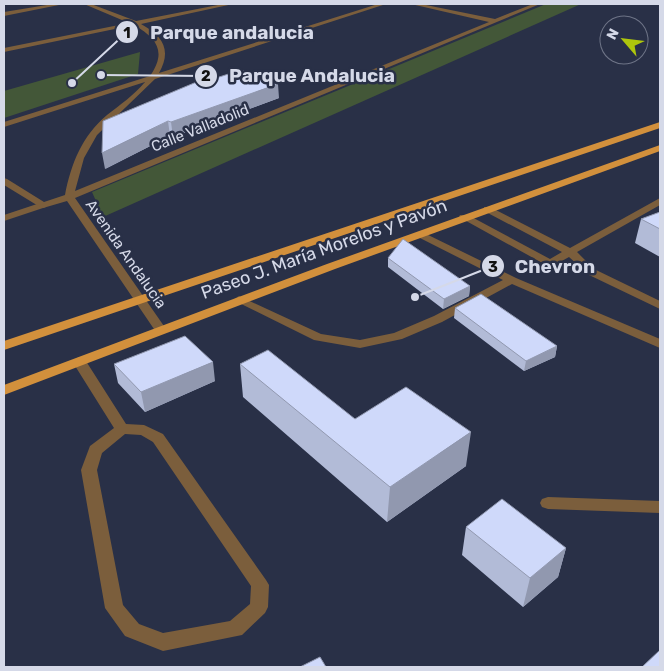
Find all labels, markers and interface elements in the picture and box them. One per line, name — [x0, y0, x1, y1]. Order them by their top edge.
callout: Parque andalucia — [115, 15, 324, 49]
north arrow — [599, 15, 649, 65]
text: Parque andalucia — [150, 21, 314, 44]
text: 1 — [123, 24, 131, 42]
text: N — [603, 26, 623, 43]
callout: Parque Andalucia — [193, 59, 405, 93]
text: Parque Andalucia — [229, 64, 395, 87]
text: 2 — [201, 67, 211, 85]
street label: Calle Valladolid — [149, 100, 251, 156]
street label: Paseo J. María Morelos y Pavón — [198, 194, 450, 304]
street label: Avenida Andalucia — [82, 196, 170, 312]
callout: Chevron — [480, 249, 606, 283]
text: Chevron — [515, 255, 595, 278]
text: 3 — [488, 258, 498, 276]

